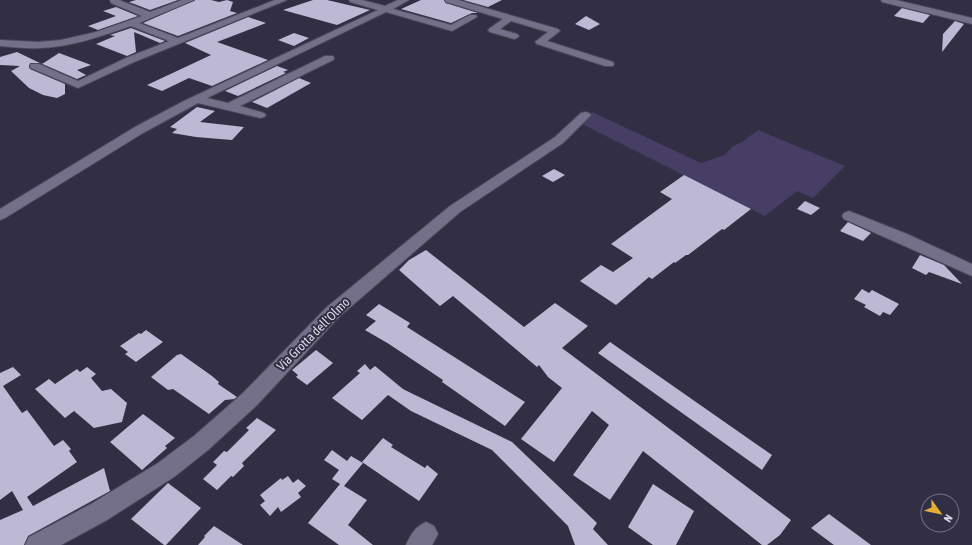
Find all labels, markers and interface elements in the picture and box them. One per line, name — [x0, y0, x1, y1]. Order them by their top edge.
street label: Via Grotta dell'Olmo — [273, 294, 353, 374]
north arrow — [920, 493, 960, 533]
text: N — [942, 512, 955, 524]

